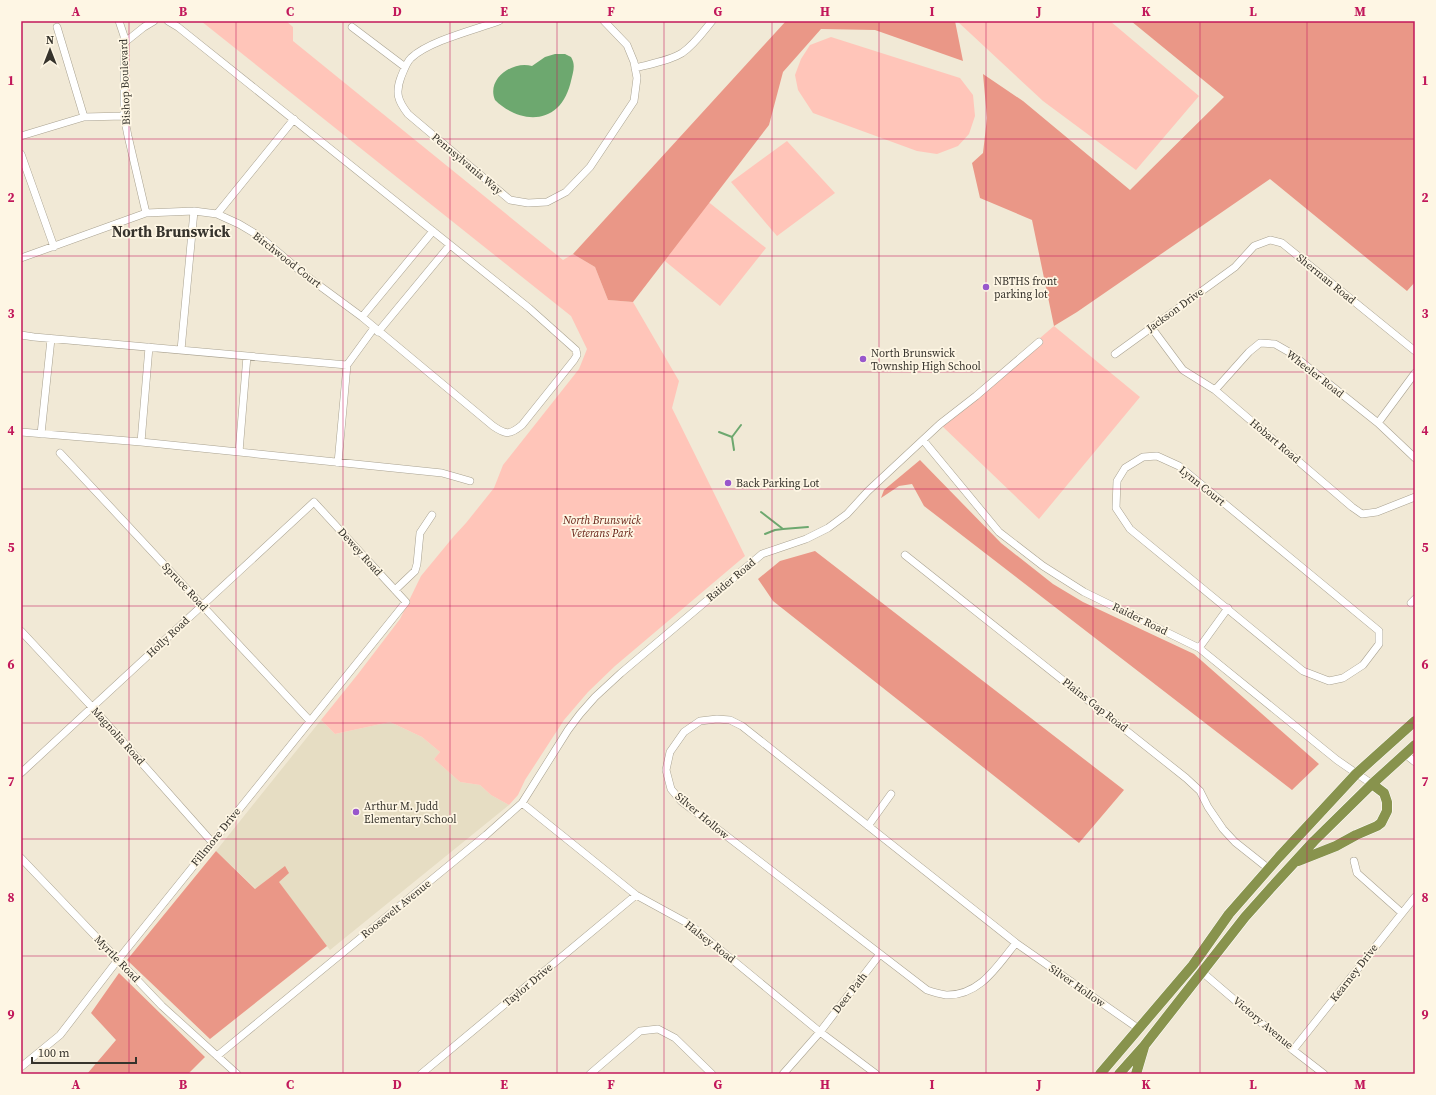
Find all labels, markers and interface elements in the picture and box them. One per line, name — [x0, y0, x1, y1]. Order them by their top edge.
text: A — [72, 3, 81, 20]
text: B — [179, 3, 188, 20]
text: C — [286, 3, 294, 20]
text: D — [392, 3, 402, 20]
text: E — [500, 3, 508, 20]
text: F — [607, 3, 615, 20]
text: G — [714, 3, 723, 20]
text: H — [820, 3, 830, 20]
text: I — [929, 3, 935, 20]
text: J — [1035, 3, 1042, 20]
text: K — [1141, 3, 1151, 20]
text: L — [1249, 3, 1257, 20]
text: M — [1354, 3, 1366, 20]
north arrow — [30, 30, 70, 70]
text: N — [46, 33, 54, 48]
street label: Bishop Boulevard — [116, 38, 134, 125]
text: 1 — [7, 72, 15, 89]
text: 1 — [1421, 72, 1429, 89]
street label: Pennsylvania Way — [428, 130, 506, 198]
text: 2 — [7, 189, 15, 206]
text: 2 — [1421, 189, 1429, 206]
district label: North Brunswick — [112, 221, 230, 242]
street label: Birchwood Court — [250, 229, 325, 292]
street label: Sherman Road — [1293, 251, 1359, 308]
place label: NBTHS front parking lot — [994, 274, 1057, 302]
marker: NBTHS front parking lot — [981, 282, 991, 292]
street label: Jackson Drive — [1143, 284, 1207, 336]
text: 3 — [7, 305, 15, 322]
text: 3 — [1421, 305, 1429, 322]
place label: North Brunswick Township High School — [871, 346, 981, 374]
street label: Wheeler Road — [1283, 347, 1348, 402]
marker: North Brunswick Township High School — [858, 354, 868, 364]
street label: Hobart Road — [1246, 415, 1304, 467]
text: 4 — [7, 422, 15, 439]
text: 4 — [1421, 422, 1429, 439]
street label: Lynn Court — [1176, 463, 1229, 510]
place label: Back Parking Lot — [736, 476, 820, 491]
marker: Back Parking Lot — [723, 478, 733, 488]
park label: North Brunswick Veterans Park — [562, 513, 642, 541]
street label: Dewey Road — [334, 525, 386, 580]
text: 5 — [7, 539, 15, 556]
text: 5 — [1421, 539, 1429, 556]
street label: Raider Road — [703, 554, 759, 605]
street label: Spruce Road — [159, 559, 212, 615]
street label: Raider Road — [1110, 599, 1171, 639]
street label: Holly Road — [143, 613, 193, 661]
text: 6 — [7, 656, 15, 673]
text: 6 — [1421, 656, 1429, 673]
street label: Plains Gap Road — [1059, 675, 1131, 736]
street label: Magnolia Road — [88, 704, 149, 769]
text: 7 — [7, 773, 15, 790]
text: 7 — [1421, 773, 1429, 790]
street label: Silver Hollow — [672, 789, 732, 843]
place label: Arthur M. Judd Elementary School — [364, 799, 456, 827]
street label: Fillmore Drive — [188, 804, 244, 869]
marker: Arthur M. Judd Elementary School — [351, 807, 361, 817]
street label: Roosevelt Avenue — [358, 876, 434, 942]
text: 8 — [7, 889, 15, 906]
text: 8 — [1421, 889, 1429, 906]
street label: Halsey Road — [681, 917, 739, 967]
street label: Myrtle Road — [91, 932, 144, 986]
street label: Kearney Drive — [1327, 941, 1382, 1005]
street label: Taylor Drive — [500, 960, 556, 1010]
street label: Silver Hollow — [1046, 961, 1109, 1011]
street label: Deer Path — [829, 969, 871, 1017]
street label: Victory Avenue — [1230, 993, 1297, 1053]
text: 9 — [7, 1006, 15, 1023]
text: 9 — [1421, 1006, 1429, 1023]
scale bar — [32, 1039, 136, 1065]
text: 100 m — [38, 1045, 70, 1061]
text: A — [72, 1076, 81, 1093]
text: B — [179, 1076, 188, 1093]
text: C — [286, 1076, 294, 1093]
text: D — [392, 1076, 402, 1093]
text: E — [500, 1076, 508, 1093]
text: F — [607, 1076, 615, 1093]
text: G — [714, 1076, 723, 1093]
text: H — [820, 1076, 830, 1093]
text: I — [929, 1076, 935, 1093]
text: J — [1035, 1076, 1042, 1093]
text: K — [1141, 1076, 1151, 1093]
text: L — [1249, 1076, 1257, 1093]
text: M — [1354, 1076, 1366, 1093]

